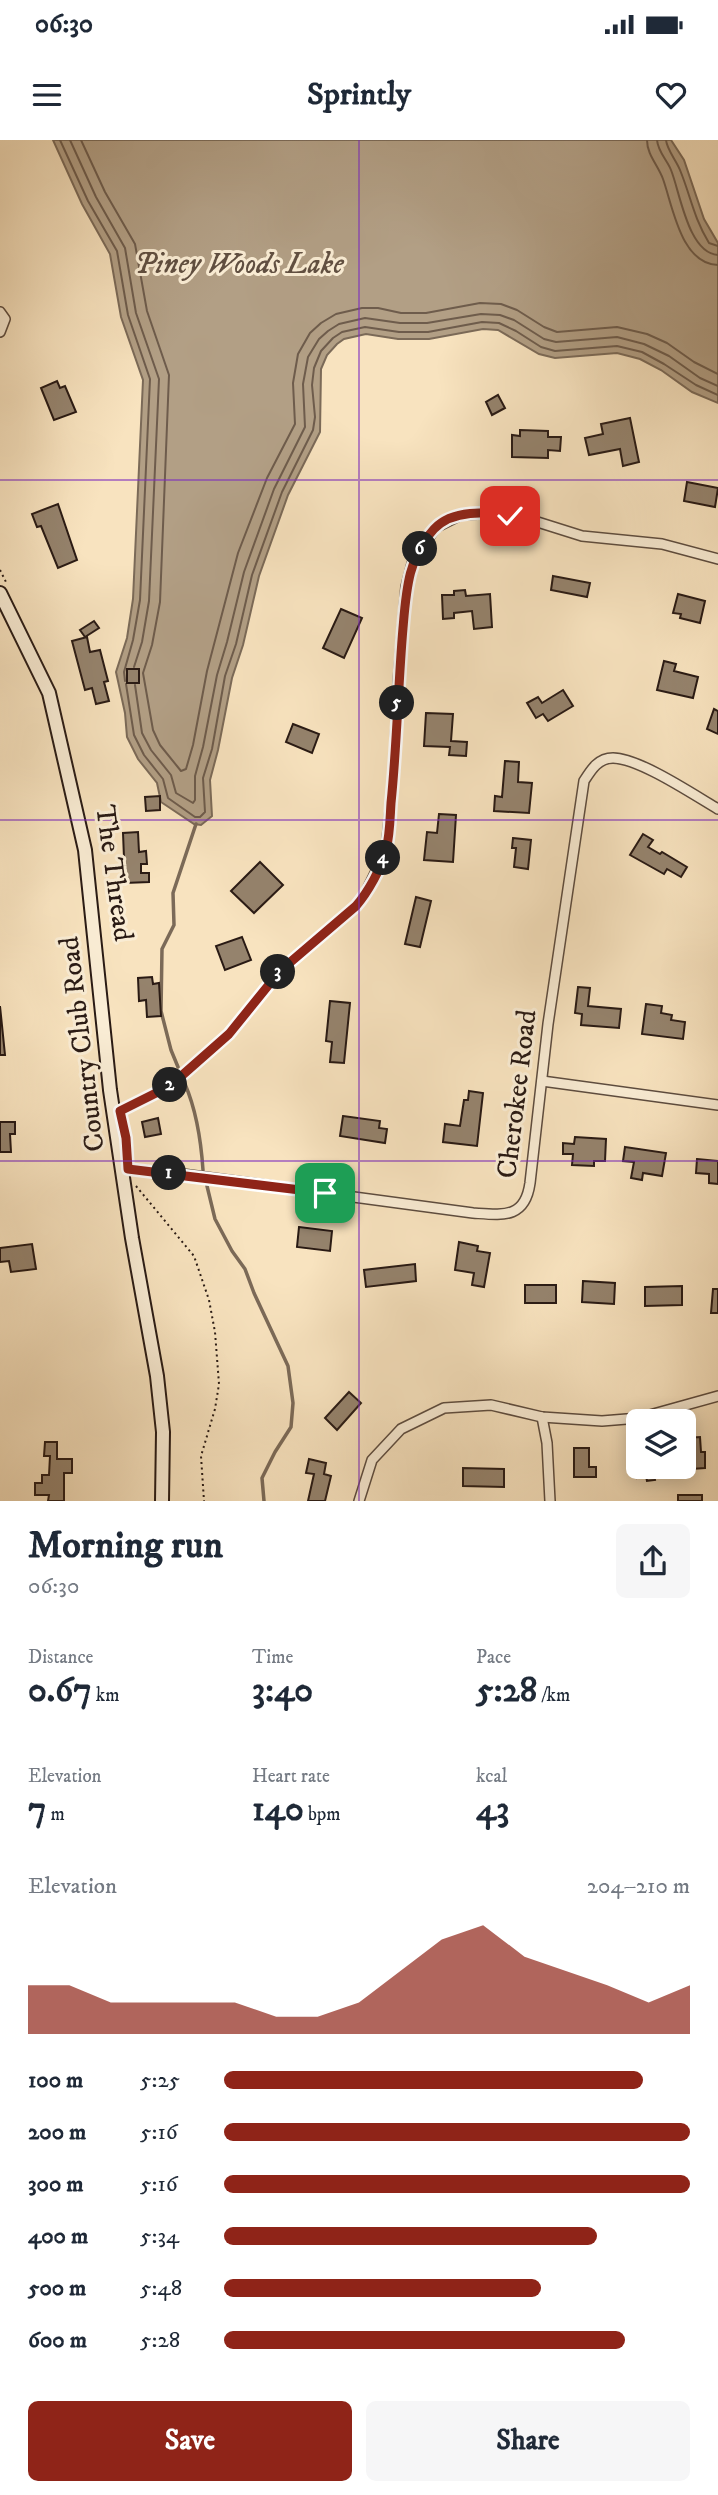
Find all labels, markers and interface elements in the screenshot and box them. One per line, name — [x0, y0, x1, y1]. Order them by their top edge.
text: 06:30 — [35, 8, 93, 41]
text: Sprintly — [307, 75, 411, 115]
icon: menu — [28, 76, 66, 114]
icon: heart — [652, 76, 690, 114]
water label: Piney Woods Lake — [134, 246, 344, 283]
pin — [480, 486, 540, 546]
icon: check — [491, 497, 529, 535]
pin: 6 — [402, 532, 438, 566]
text: 6 — [415, 537, 424, 560]
pin: 5 — [380, 686, 414, 720]
text: 5 — [392, 691, 401, 714]
street label: The Thread — [87, 803, 141, 943]
pin: 4 — [366, 840, 400, 876]
text: 4 — [377, 846, 388, 869]
street label: Country Club Road — [51, 934, 113, 1154]
pin: 3 — [260, 954, 296, 990]
text: 3 — [274, 960, 281, 983]
street label: Cherokee Road — [489, 1008, 545, 1180]
pin: 2 — [152, 1068, 188, 1102]
text: 2 — [165, 1073, 174, 1096]
pin: 1 — [152, 1156, 186, 1190]
text: 1 — [165, 1161, 172, 1184]
pin — [295, 1163, 355, 1223]
icon: arrive — [306, 1174, 344, 1212]
map controls — [626, 1409, 696, 1479]
button: layers — [626, 1409, 696, 1479]
text: Morning run — [28, 1522, 223, 1570]
button: share — [616, 1524, 690, 1598]
text: 06:30 — [28, 1572, 79, 1601]
text: Distance — [28, 1646, 93, 1669]
text: Time — [252, 1646, 293, 1669]
text: Pace — [476, 1646, 511, 1669]
text: 0.67 — [28, 1669, 92, 1713]
text: 3:40 — [252, 1669, 313, 1713]
text: 5:28 — [476, 1669, 537, 1713]
text: km — [92, 1684, 120, 1707]
text: /km — [537, 1684, 570, 1707]
text: Elevation — [28, 1765, 102, 1788]
text: Heart rate — [252, 1765, 330, 1788]
text: kcal — [476, 1765, 507, 1788]
text: 7 — [28, 1788, 46, 1832]
text: 140 — [252, 1788, 304, 1832]
text: 43 — [476, 1788, 509, 1832]
text: m — [46, 1803, 65, 1826]
text: bpm — [304, 1803, 341, 1826]
text: Elevation — [28, 1872, 117, 1901]
text: 204–210 m — [587, 1872, 690, 1901]
text: 100 m — [28, 2066, 83, 2095]
text: 5:25 — [140, 2066, 180, 2095]
text: 200 m — [28, 2118, 86, 2147]
text: 5:16 — [140, 2118, 178, 2147]
text: 300 m — [28, 2170, 84, 2199]
text: 5:16 — [140, 2170, 178, 2199]
text: 400 m — [28, 2222, 88, 2251]
text: 5:34 — [140, 2222, 179, 2251]
text: 500 m — [28, 2274, 86, 2303]
text: 5:48 — [140, 2274, 182, 2303]
text: 600 m — [28, 2326, 87, 2355]
text: 5:28 — [140, 2326, 180, 2355]
button: Save — [28, 2401, 352, 2481]
button: Share — [366, 2401, 690, 2481]

